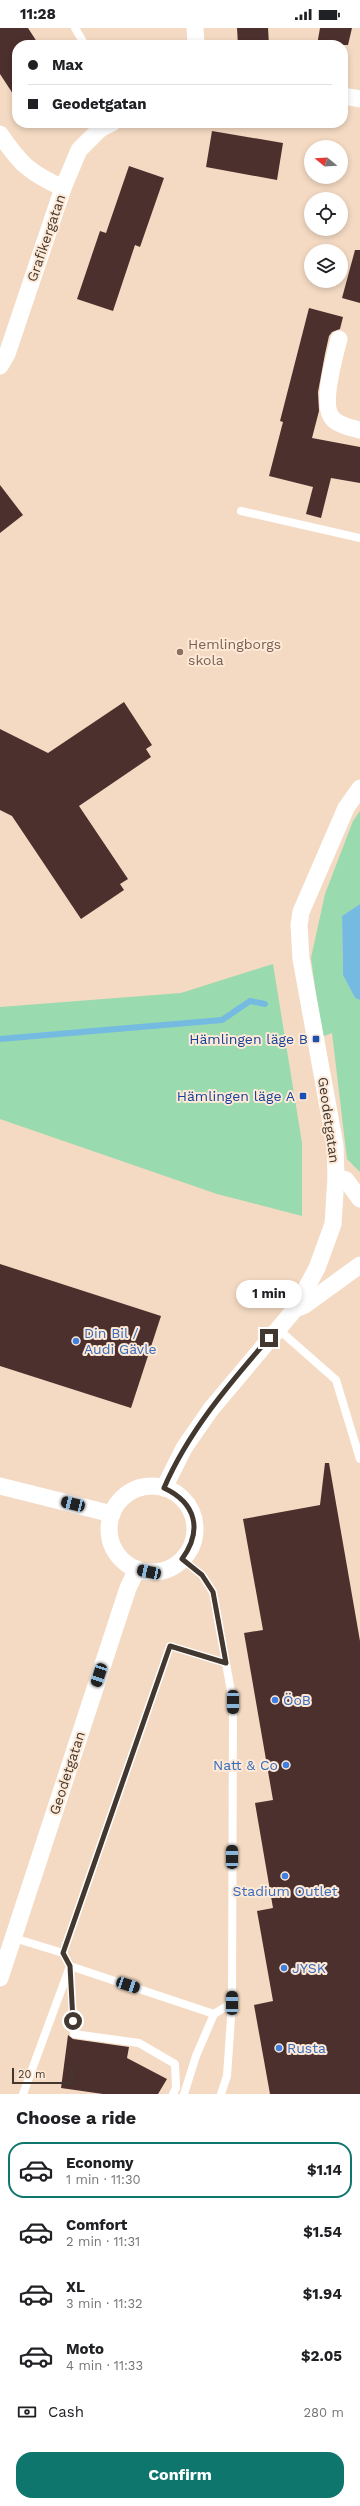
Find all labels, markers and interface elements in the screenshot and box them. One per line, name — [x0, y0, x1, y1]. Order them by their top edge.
text: 11:28 — [20, 5, 56, 23]
text: Max — [52, 56, 83, 74]
text: Geodetgatan — [52, 95, 147, 113]
north arrow — [304, 140, 348, 184]
map controls — [304, 140, 348, 288]
street label: Grafikergatan — [24, 192, 68, 284]
button: locate — [304, 192, 348, 236]
button: layers — [304, 244, 348, 288]
place label: Hemlingborgs skola — [188, 636, 281, 668]
marker: Hemlingborgs skola — [175, 647, 185, 657]
place label: Hämlingen läge B — [189, 1031, 308, 1047]
marker: Hämlingen läge B — [311, 1034, 321, 1044]
street label: Geodetgatan — [315, 1076, 343, 1164]
place label: Hämlingen läge A — [177, 1088, 295, 1104]
marker: Hämlingen läge A — [298, 1091, 308, 1101]
callout: 1 min — [236, 1280, 302, 1308]
text: 1 min — [252, 1286, 286, 1301]
place label: Din Bil / Audi Gävle — [84, 1325, 157, 1357]
route end — [260, 1329, 278, 1347]
marker: Din Bil / Audi Gävle — [71, 1336, 81, 1346]
car — [60, 1495, 86, 1513]
car — [136, 1564, 162, 1580]
car — [90, 1662, 108, 1688]
car — [227, 1690, 239, 1714]
place label: ÖoB — [283, 1692, 311, 1708]
marker: ÖoB — [270, 1695, 280, 1705]
street label: Geodetgatan — [46, 1729, 88, 1817]
place label: Natt & Co — [213, 1757, 278, 1773]
marker: Natt & Co — [281, 1760, 291, 1770]
car — [226, 1845, 238, 1869]
marker: Stadium Outlet — [280, 1871, 290, 1881]
place label: Stadium Outlet — [232, 1883, 338, 1899]
place label: JYSK — [292, 1960, 326, 1976]
marker: JYSK — [279, 1963, 289, 1973]
car — [115, 1976, 141, 1994]
car — [226, 1991, 238, 2015]
route start — [64, 2012, 82, 2030]
place label: Rusta — [287, 2040, 326, 2056]
marker: Rusta — [274, 2043, 284, 2053]
scale bar — [12, 2066, 73, 2085]
text: 20 m — [18, 2068, 46, 2081]
text: Choose a ride — [16, 2107, 136, 2128]
icon: car — [18, 2152, 54, 2188]
text: Economy — [66, 2154, 133, 2172]
text: $1.14 — [307, 2161, 342, 2179]
text: 1 min · 11:30 — [66, 2172, 141, 2187]
icon: car — [18, 2214, 54, 2250]
text: Comfort — [66, 2216, 127, 2234]
text: $1.54 — [303, 2223, 342, 2241]
text: 2 min · 11:31 — [66, 2234, 140, 2249]
icon: car — [18, 2276, 54, 2312]
text: XL — [66, 2278, 85, 2296]
text: $1.94 — [303, 2285, 342, 2303]
text: 3 min · 11:32 — [66, 2296, 143, 2311]
icon: car — [18, 2338, 54, 2374]
text: Moto — [66, 2340, 104, 2358]
text: $2.05 — [301, 2347, 342, 2365]
text: 4 min · 11:33 — [66, 2358, 143, 2373]
icon: cash — [16, 2401, 38, 2423]
text: Cash — [48, 2403, 84, 2421]
text: 280 m — [304, 2405, 344, 2420]
button: Confirm — [16, 2452, 344, 2498]

